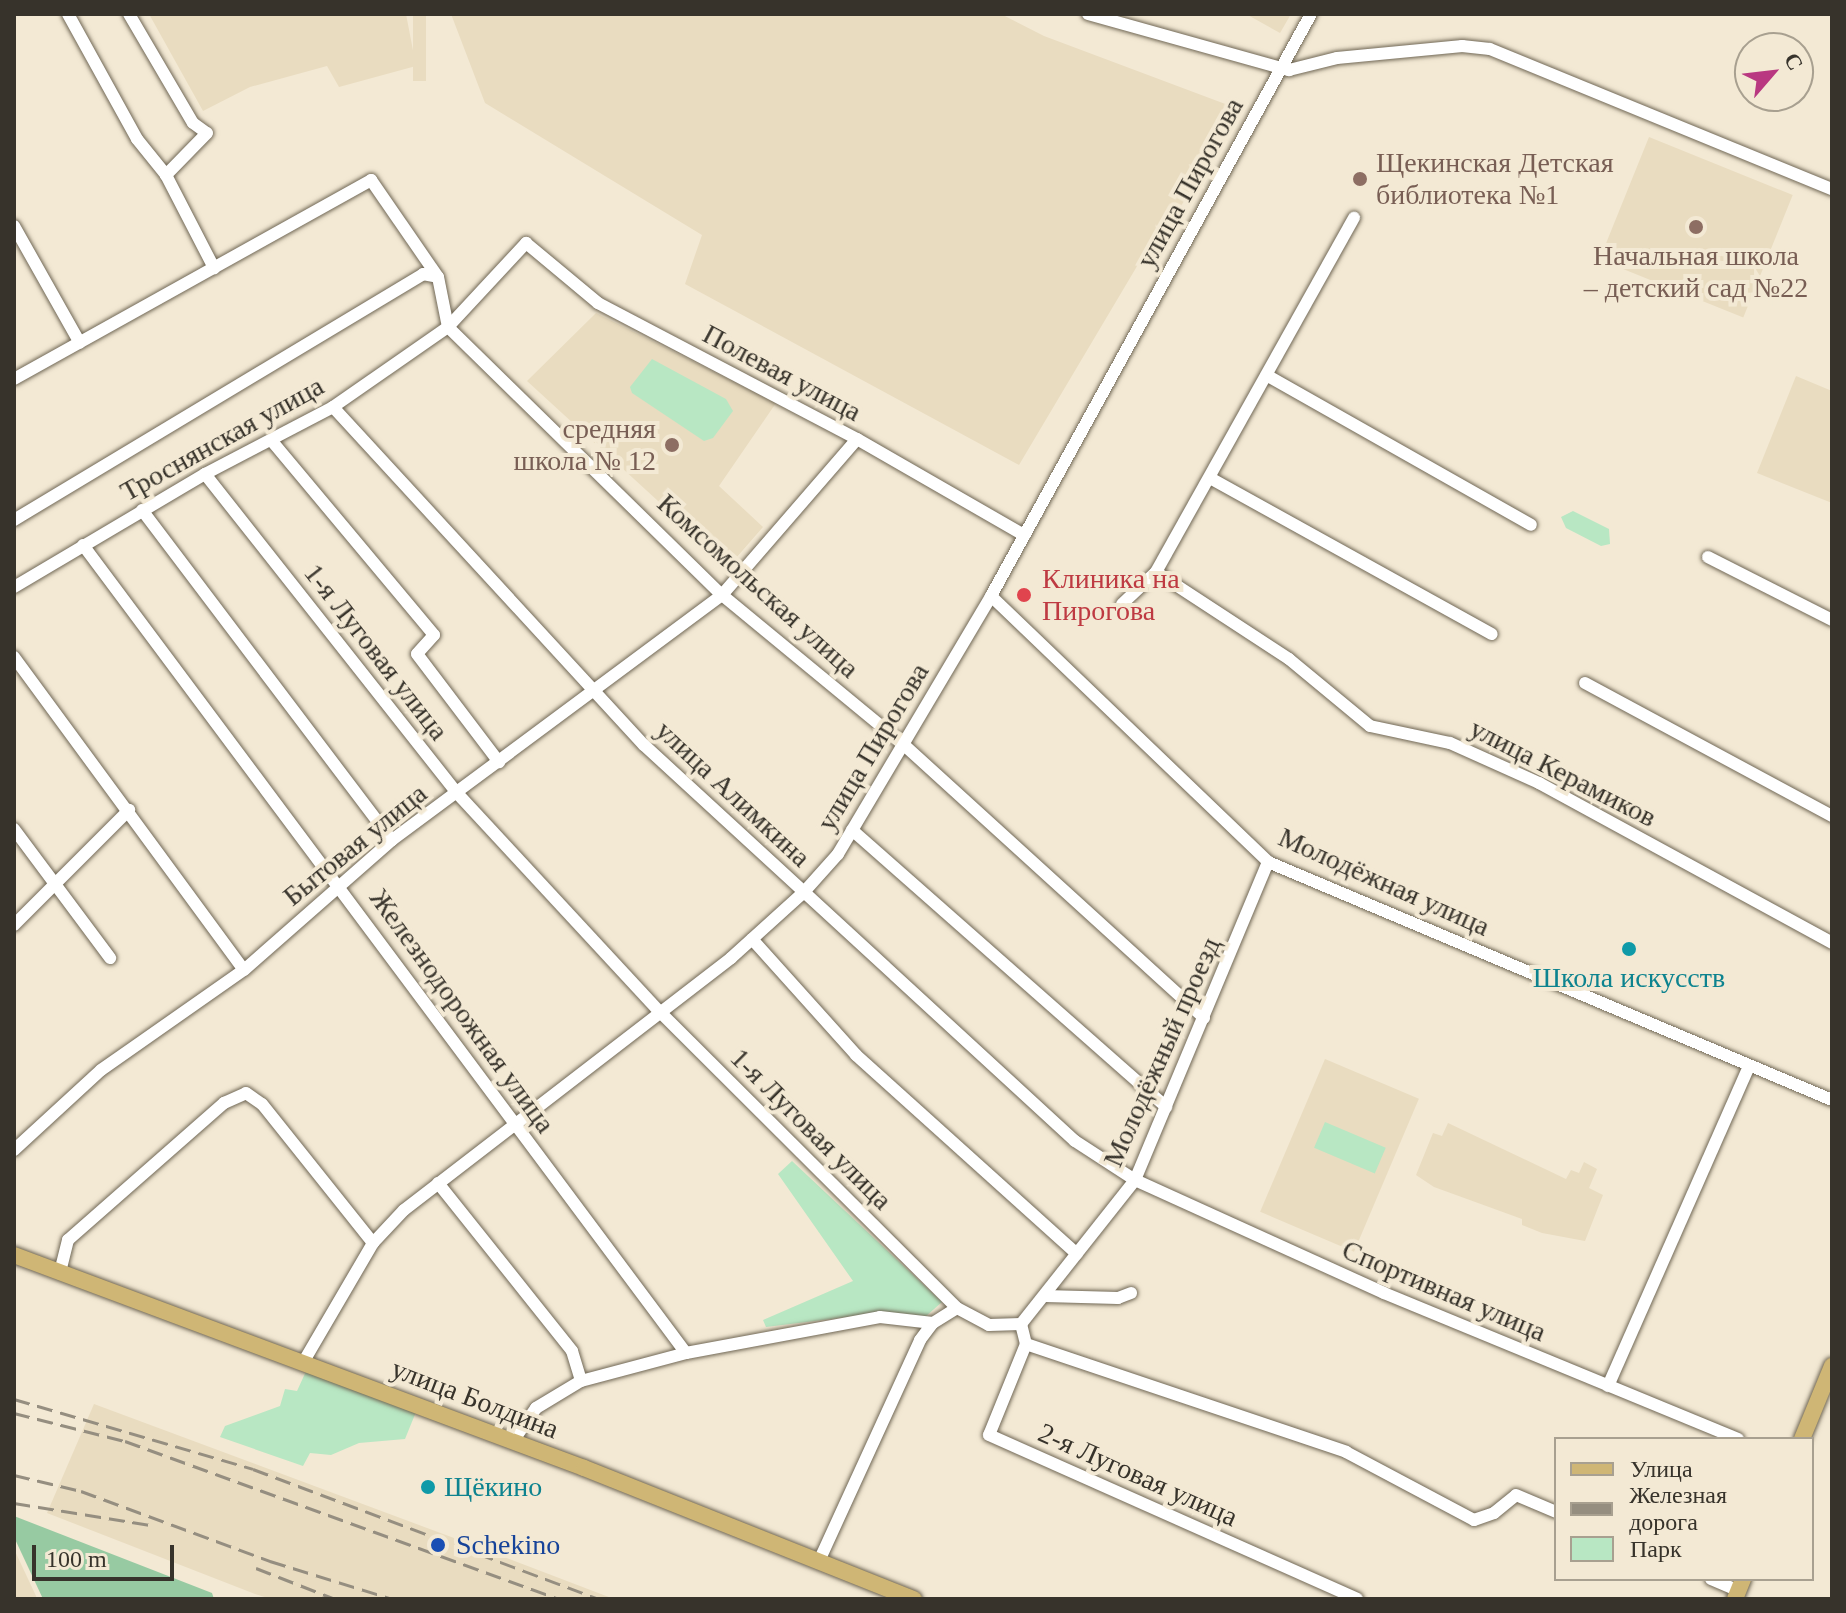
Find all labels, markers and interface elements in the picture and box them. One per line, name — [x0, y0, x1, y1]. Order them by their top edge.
north arrow — [1734, 32, 1814, 112]
text: С — [1779, 49, 1809, 74]
street label: улица Пирогова — [1129, 92, 1251, 274]
place label: Щекинская Детская библиотека №1 — [1376, 146, 1614, 212]
marker: Щекинская Детская библиотека №1 — [1351, 170, 1369, 188]
marker: Начальная школа – детский сад №22 — [1687, 218, 1705, 236]
place label: Начальная школа – детский сад №22 — [1584, 239, 1808, 305]
street label: Полевая улица — [697, 317, 867, 429]
street label: Троснянская улица — [115, 369, 329, 509]
place label: средняя школа № 12 — [514, 412, 656, 478]
marker: средняя школа № 12 — [663, 436, 681, 454]
street label: Комсомольская улица — [650, 487, 866, 685]
street label: 1-я Луговая улица — [297, 557, 455, 747]
place label: Клиника на Пирогова — [1042, 562, 1180, 628]
marker: Клиника на Пирогова — [1013, 584, 1035, 606]
street label: улица Пирогова — [810, 657, 936, 837]
street label: улица Керамиков — [1464, 712, 1662, 834]
street label: улица Алимкина — [649, 714, 817, 874]
street label: Бытовая улица — [276, 777, 434, 913]
street label: Молодёжная улица — [1273, 820, 1495, 944]
street label: Железнодорожная улица — [362, 882, 562, 1140]
street label: Молодёжный проезд — [1096, 932, 1228, 1172]
marker: Школа искусств — [1620, 940, 1638, 958]
place label: Школа искусств — [1533, 961, 1725, 995]
street label: 1-я Луговая улица — [723, 1041, 899, 1217]
street label: Спортивная улица — [1337, 1233, 1551, 1349]
street label: улица Болдина — [387, 1352, 563, 1446]
street label: 2-я Луговая улица — [1033, 1416, 1243, 1534]
legend — [1554, 1437, 1814, 1581]
text: Улица — [1630, 1456, 1693, 1482]
place label: Щёкино — [444, 1470, 542, 1504]
marker: Щёкино — [419, 1478, 437, 1496]
text: Железная дорога — [1629, 1482, 1727, 1535]
place label: Schekino — [456, 1528, 560, 1562]
scale bar — [36, 1529, 178, 1579]
marker: Schekino — [427, 1534, 449, 1556]
text: Парк — [1630, 1536, 1682, 1562]
text: 100 m — [46, 1546, 107, 1572]

